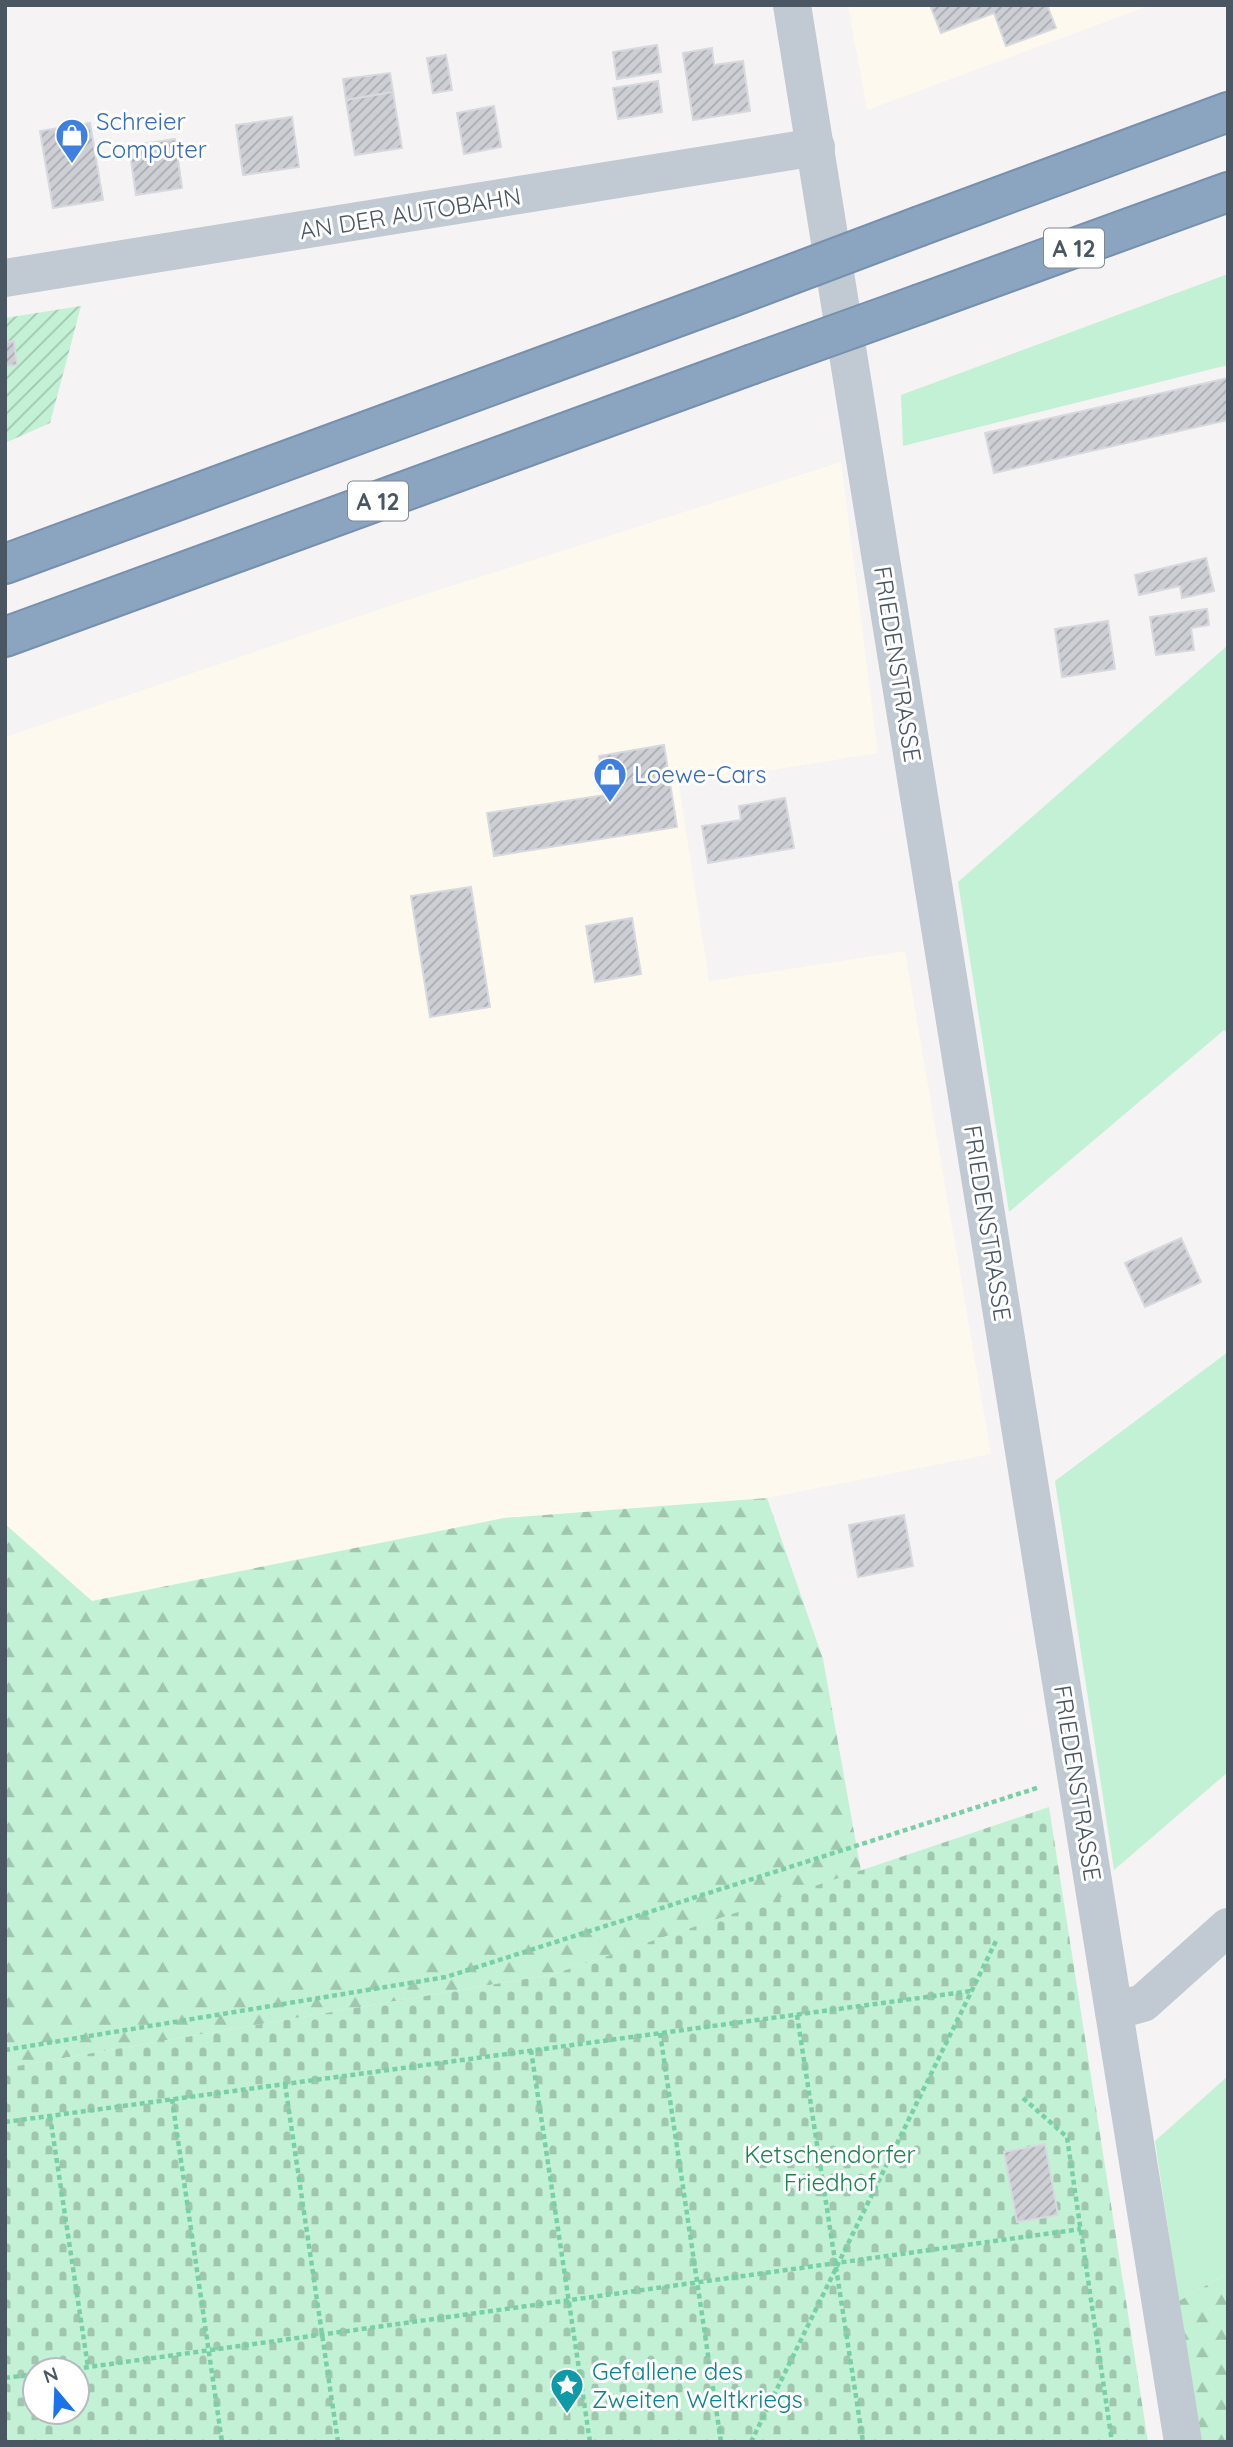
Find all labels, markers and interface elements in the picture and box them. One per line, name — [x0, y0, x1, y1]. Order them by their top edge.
place label: Schreier Computer — [96, 106, 207, 164]
shop icon: Schreier Computer — [53, 116, 91, 165]
street label: AN DER AUTOBAHN — [297, 181, 523, 245]
road number: A 12 — [1044, 229, 1104, 268]
road number: A 12 — [348, 481, 408, 520]
street label: FRIEDENSTRASSE — [868, 564, 928, 764]
shop icon: Loewe-Cars — [591, 755, 629, 804]
place label: Loewe-Cars — [634, 759, 767, 789]
street label: FRIEDENSTRASSE — [958, 1123, 1018, 1323]
street label: FRIEDENSTRASSE — [1048, 1683, 1108, 1883]
park label: Ketschendorfer Friedhof — [744, 2139, 916, 2197]
north arrow — [21, 2356, 91, 2426]
place label: Gefallene des Zweiten Weltkriegs — [592, 2356, 803, 2414]
text: N — [40, 2361, 61, 2389]
place icon: Gefallene des Zweiten Weltkriegs — [548, 2366, 586, 2415]

